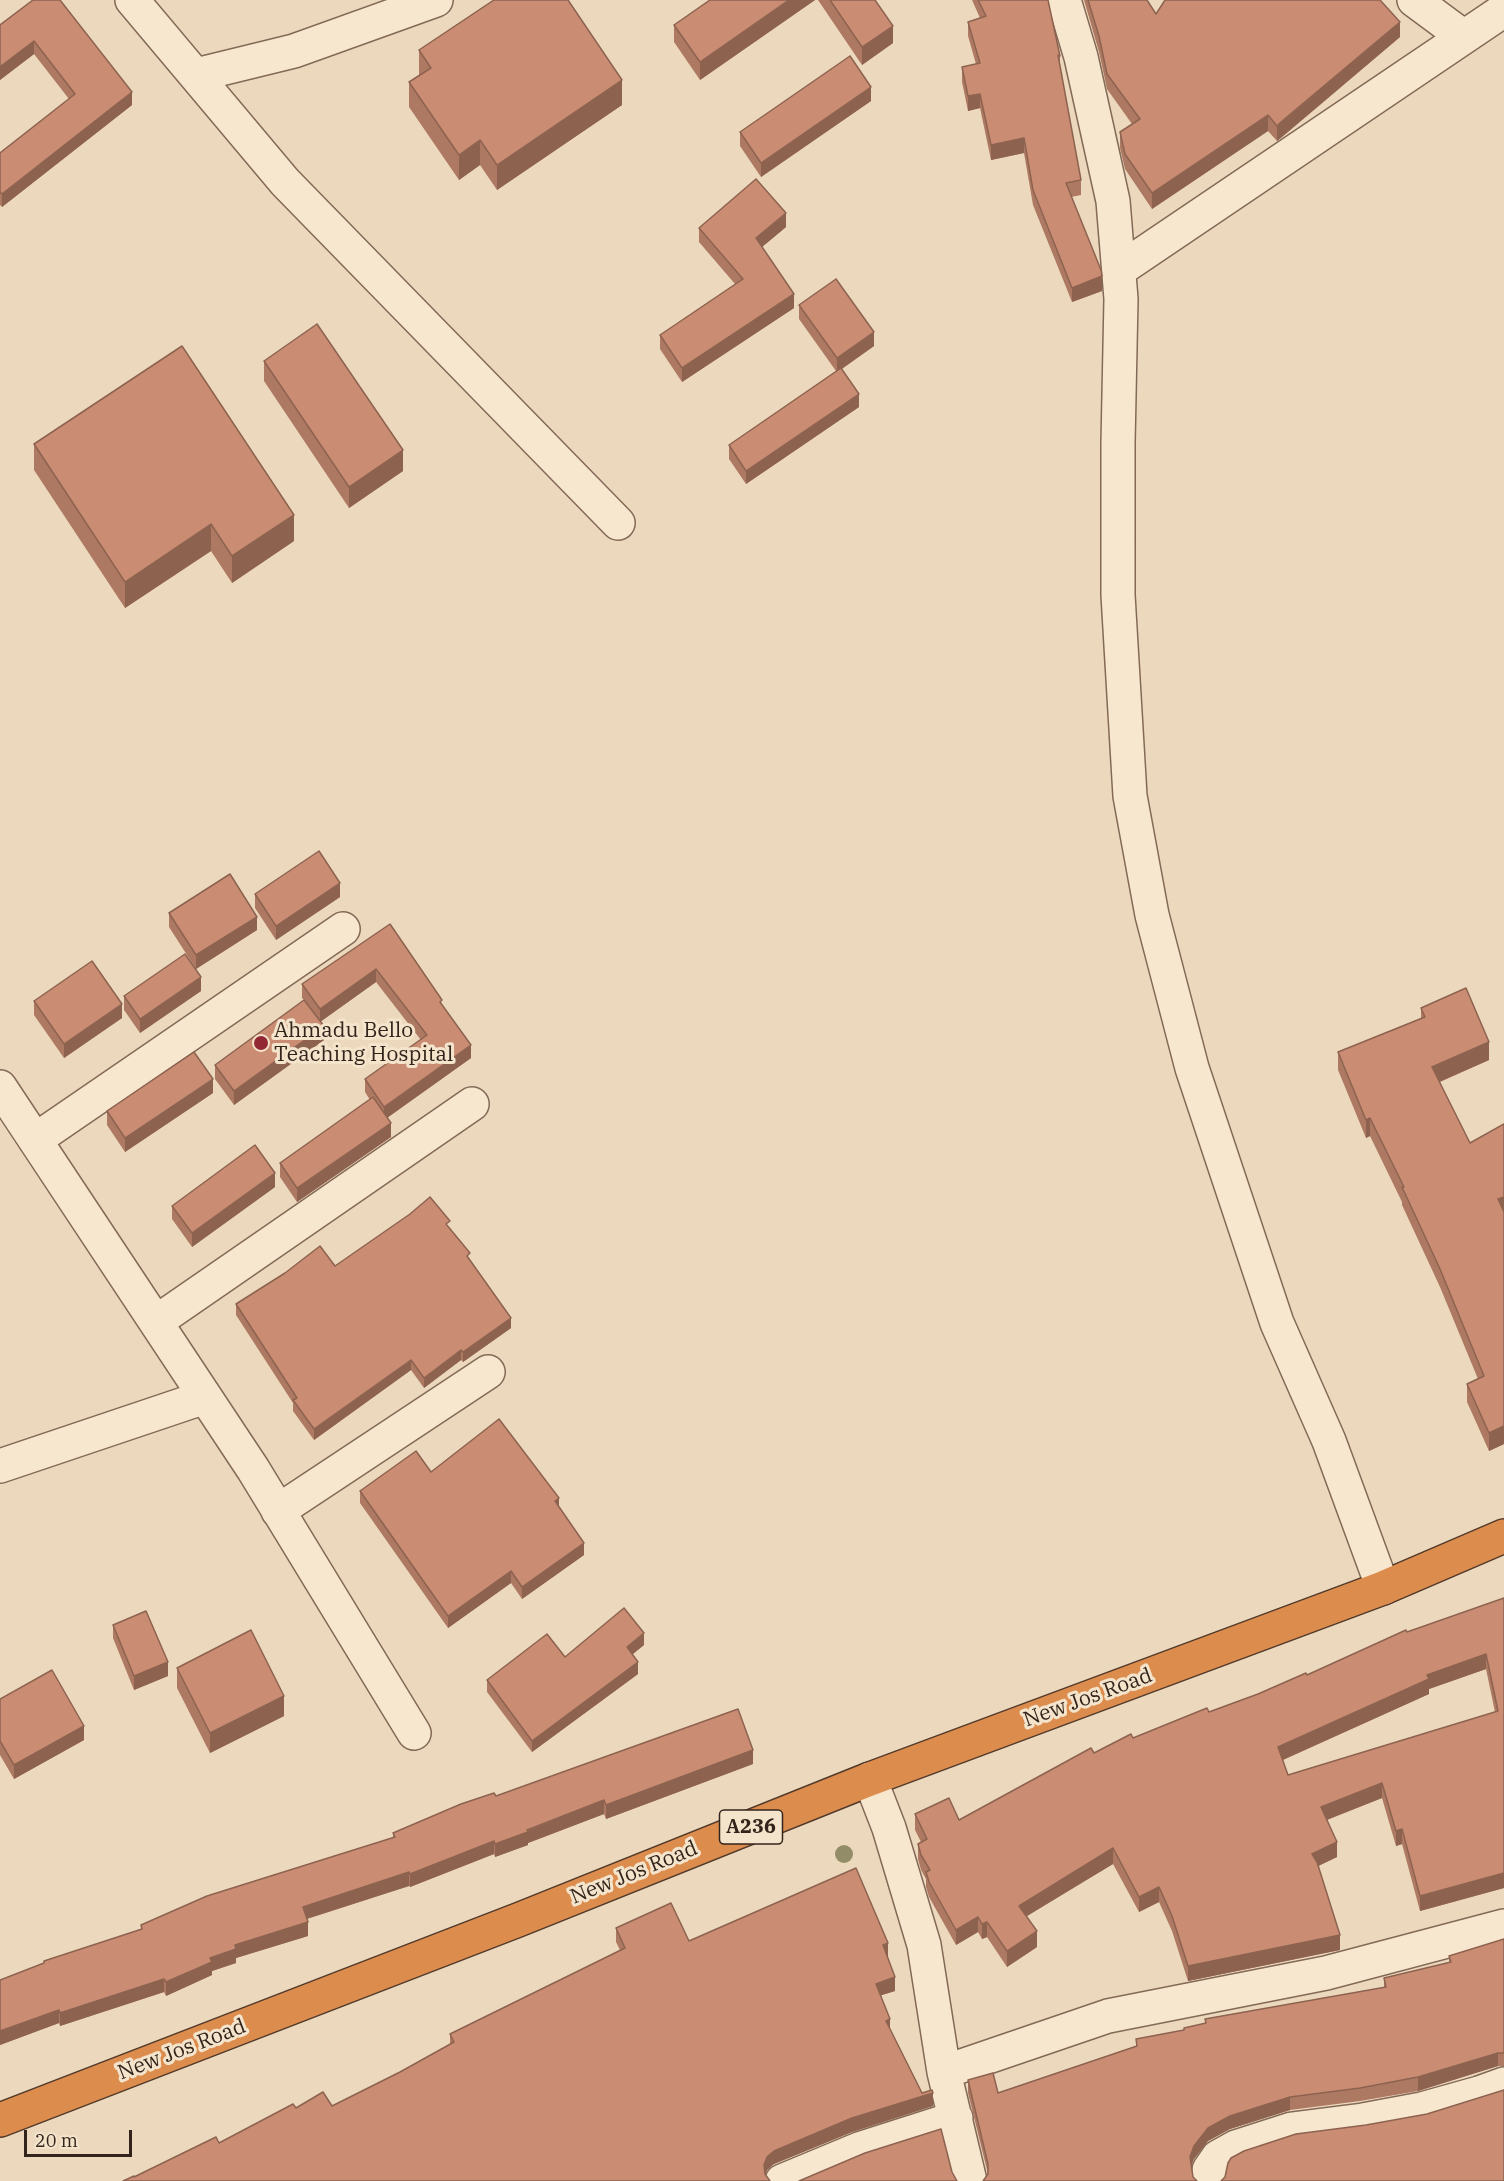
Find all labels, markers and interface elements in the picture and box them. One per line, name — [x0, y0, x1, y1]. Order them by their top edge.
place label: Ahmadu Bello Teaching Hospital — [274, 1018, 453, 1068]
marker: Ahmadu Bello Teaching Hospital — [252, 1034, 270, 1052]
street label: New Jos Road — [1020, 1663, 1156, 1733]
road number: A236 — [720, 1810, 783, 1844]
street label: New Jos Road — [567, 1836, 701, 1910]
street label: New Jos Road — [114, 2014, 250, 2086]
scale bar — [27, 2118, 135, 2156]
text: 20 m — [35, 2129, 78, 2152]

